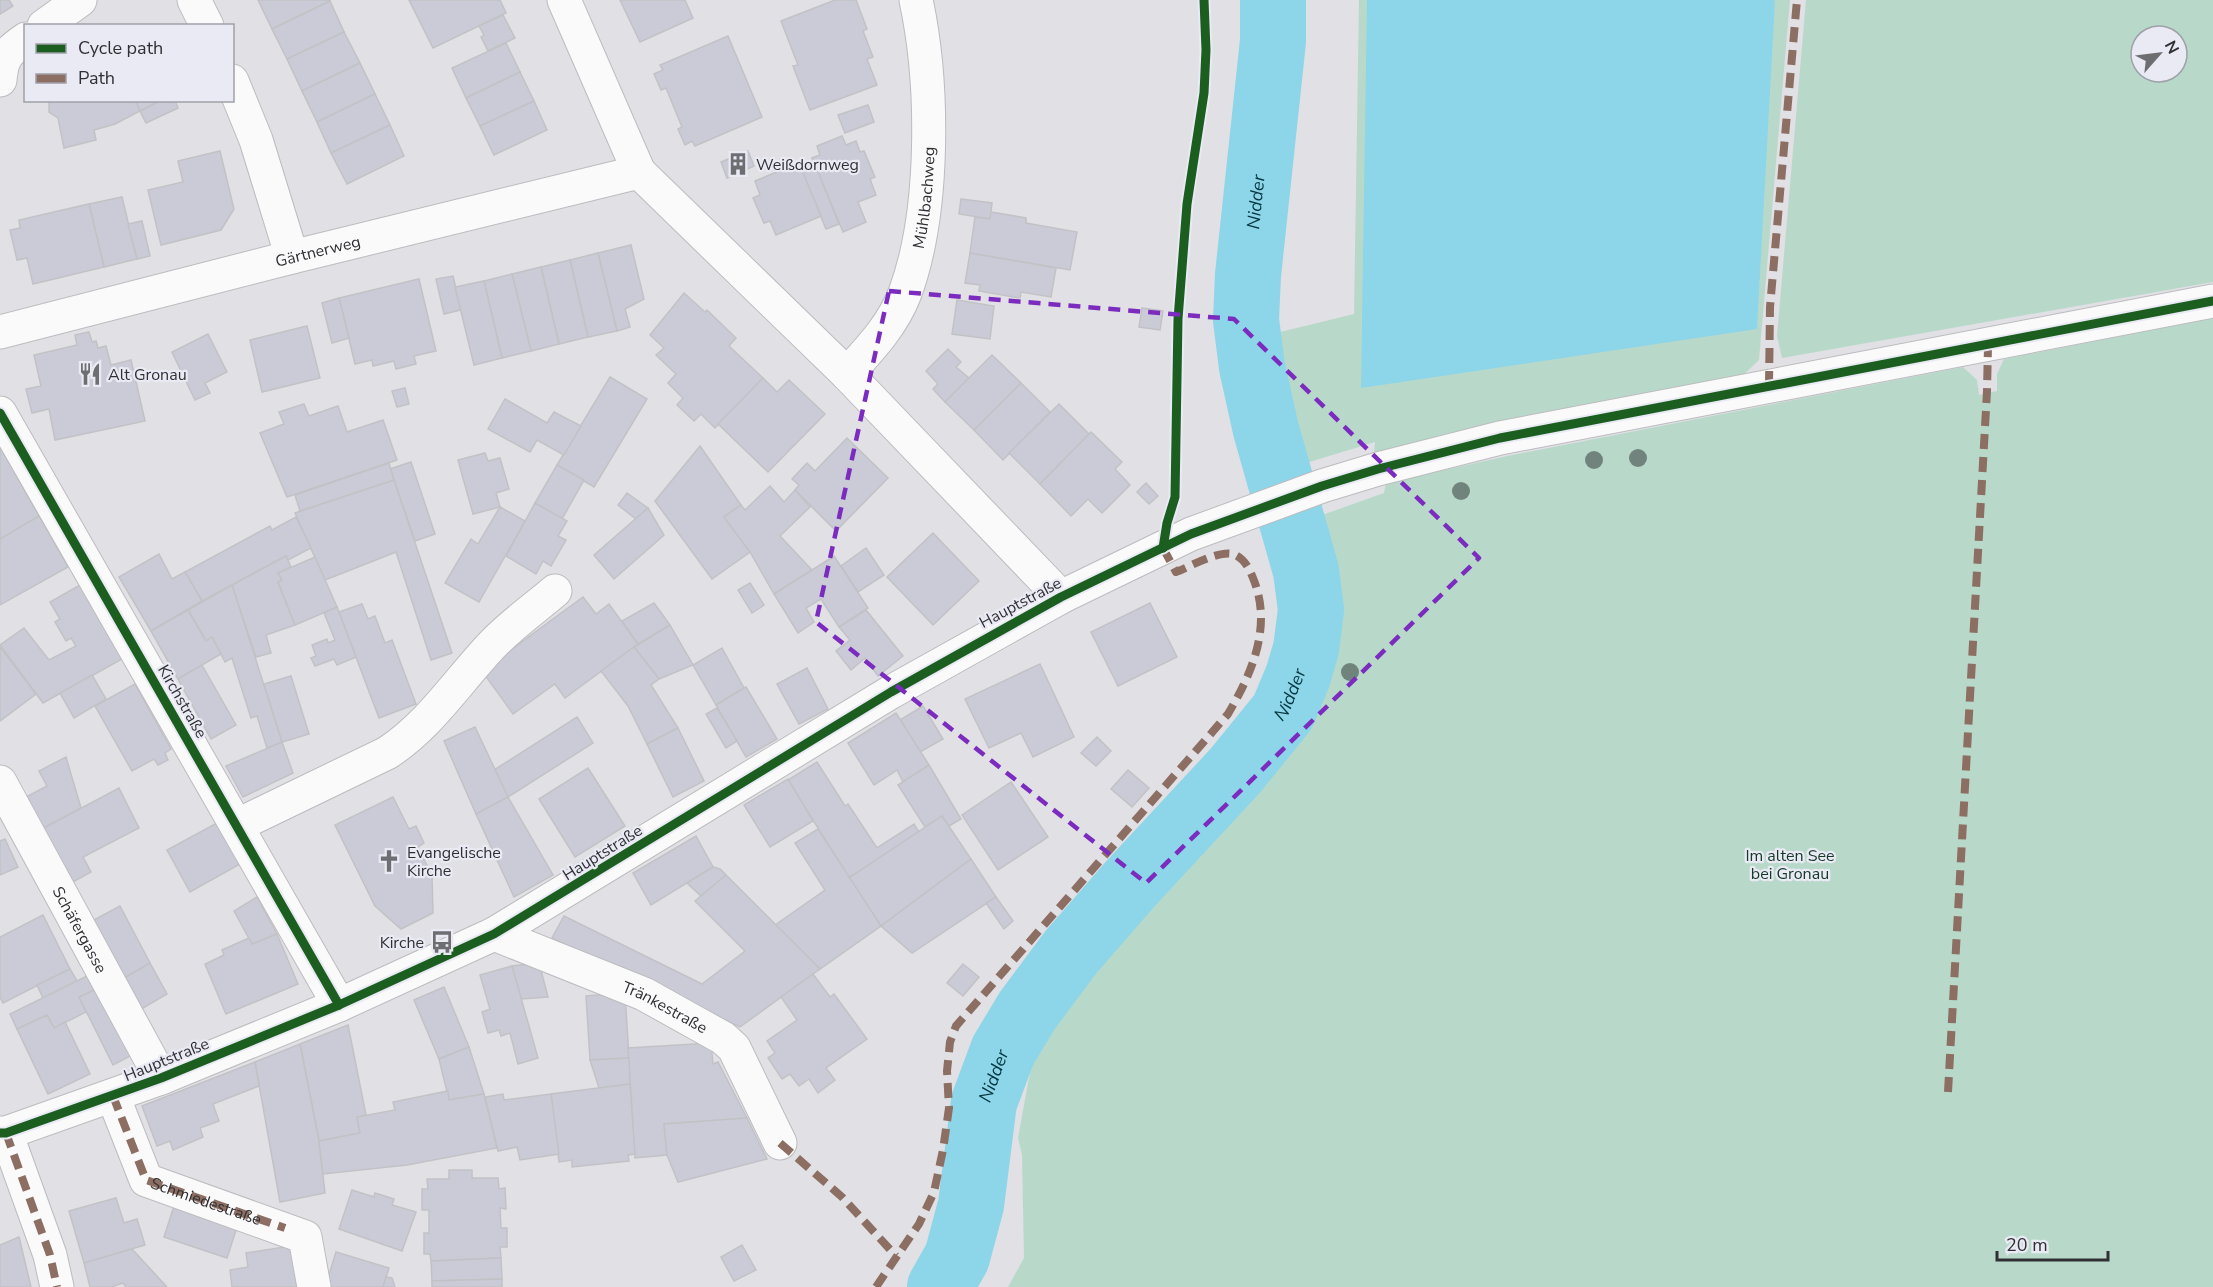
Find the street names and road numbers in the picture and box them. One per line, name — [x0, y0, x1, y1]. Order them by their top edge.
street label: Mühlbachweg — [908, 146, 941, 251]
street label: Gärtnerweg — [273, 231, 363, 273]
street label: Hauptstraße — [975, 572, 1065, 634]
street label: Kirchstraße — [152, 661, 212, 742]
street label: Hauptstraße — [558, 820, 647, 886]
street label: Schäfergasse — [47, 883, 112, 977]
street label: Tränkestraße — [619, 976, 711, 1039]
street label: Hauptstraße — [120, 1033, 212, 1087]
street label: Schmiedestraße — [148, 1172, 264, 1231]

